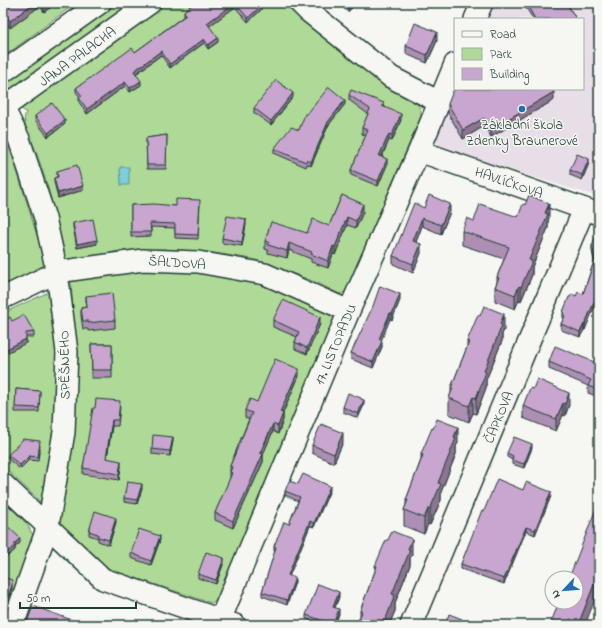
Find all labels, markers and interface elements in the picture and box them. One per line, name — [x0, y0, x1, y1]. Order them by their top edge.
legend — [454, 18, 584, 90]
street label: JANA PALACHA — [35, 22, 121, 93]
text: Road — [490, 26, 516, 44]
text: Park — [490, 46, 512, 64]
text: Building — [489, 66, 529, 85]
marker: Základní škola Zdenky Braunerové — [517, 104, 527, 114]
place label: Základní škola Zdenky Braunerové — [466, 115, 579, 153]
street label: HAVLÍČKOVA — [472, 162, 545, 205]
street label: ŠALDOVA — [147, 251, 206, 276]
street label: 17. LISTOPADU — [310, 301, 363, 388]
street label: SPĚŠNÉHO — [54, 330, 77, 400]
street label: ČAPKOVA — [479, 388, 520, 447]
north arrow — [544, 570, 584, 610]
scale bar — [20, 584, 136, 610]
text: N — [547, 587, 565, 601]
text: 50 m — [26, 590, 50, 608]

